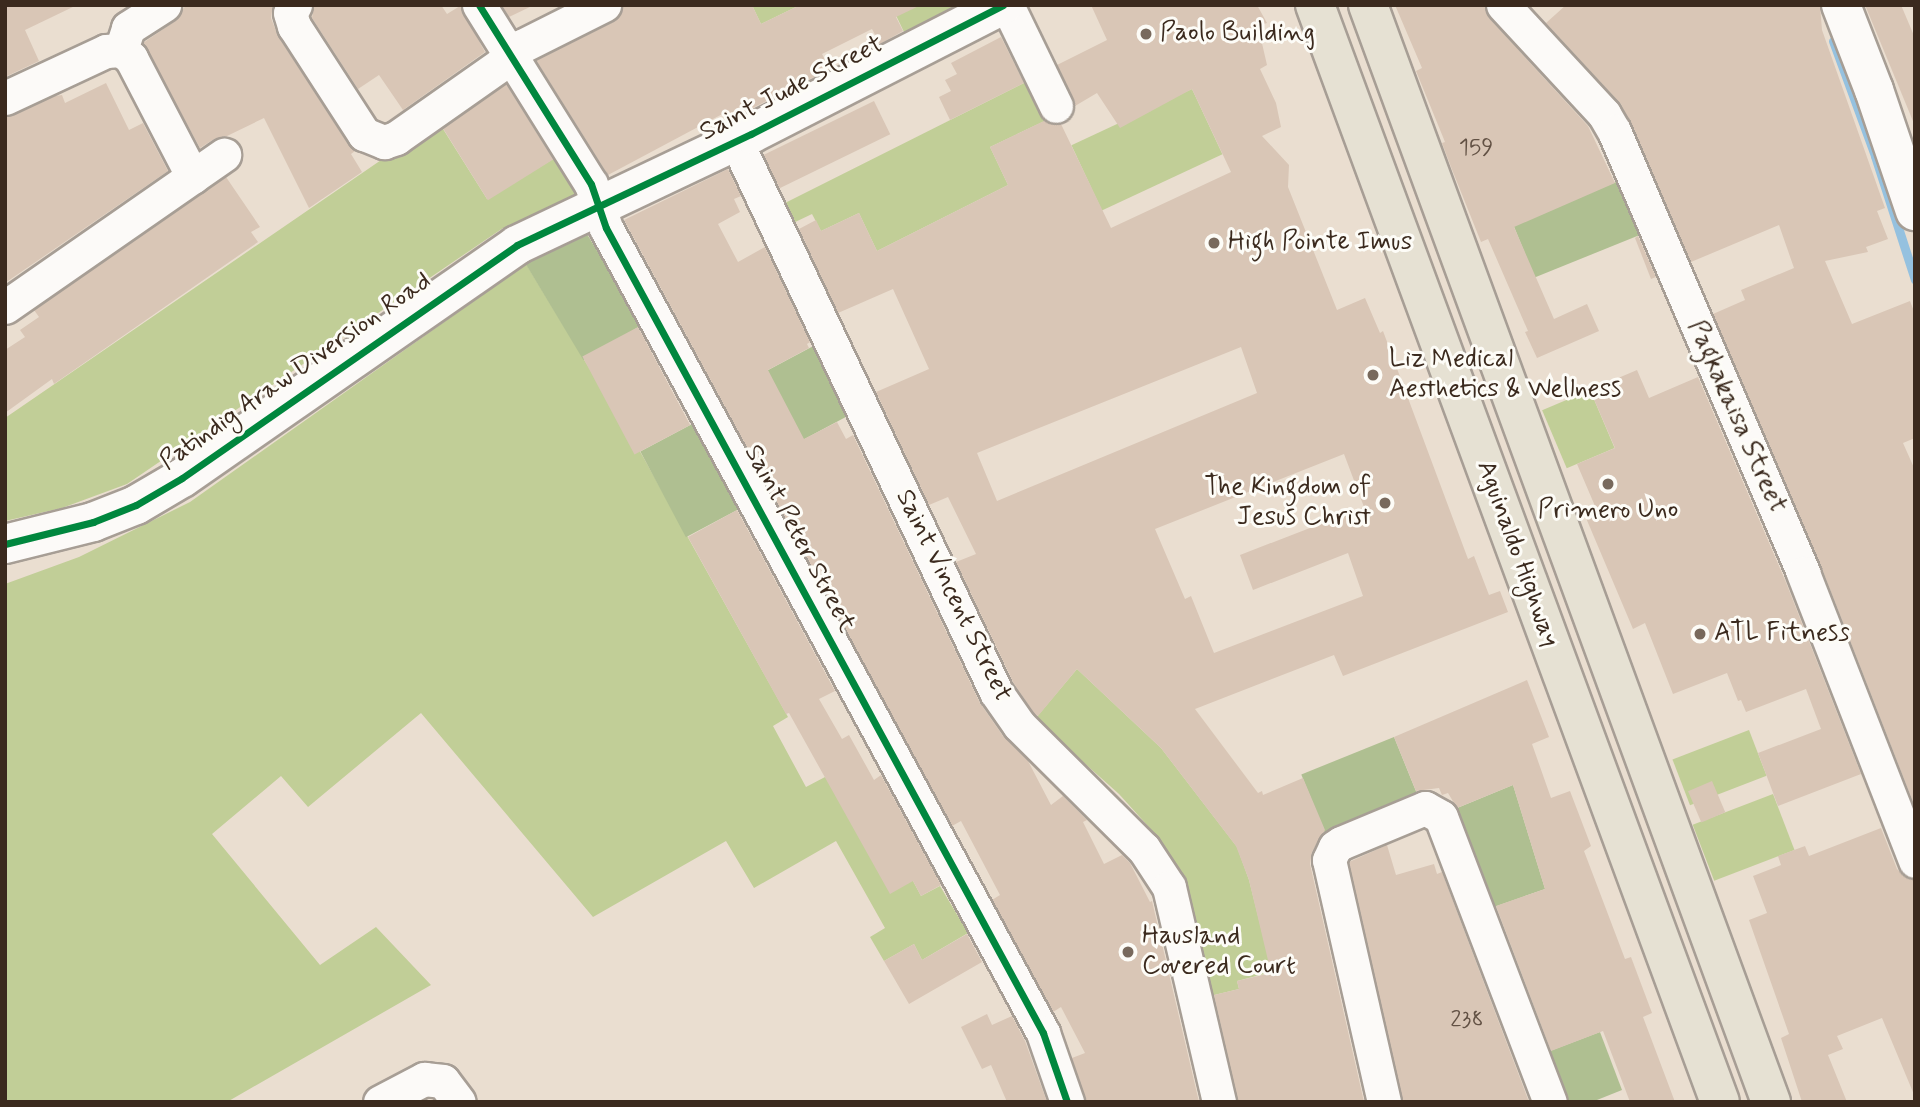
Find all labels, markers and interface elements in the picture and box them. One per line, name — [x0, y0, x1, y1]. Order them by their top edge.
place label: Paolo Building — [1160, 18, 1308, 50]
marker: Paolo Building — [1138, 26, 1154, 42]
street label: Saint Jude Street — [696, 30, 888, 148]
house number: 159 — [1459, 134, 1493, 162]
place label: High Pointe Imus — [1228, 227, 1412, 259]
marker: High Pointe Imus — [1206, 235, 1222, 251]
street label: Patindig Araw Diversion Road — [155, 266, 437, 478]
street label: Pagkakaisa Street — [1680, 316, 1792, 518]
place label: Liz Medical Aesthetics & Wellness — [1389, 344, 1621, 406]
marker: Liz Medical Aesthetics & Wellness — [1363, 365, 1383, 385]
street label: Saint Peter Street — [736, 440, 862, 638]
street label: Aguinaldo Highway — [1469, 456, 1565, 652]
place label: The Kingdom of Jesus Christ — [1197, 472, 1371, 534]
marker: Primero Uno — [1600, 476, 1616, 492]
street label: Saint Vincent Street — [888, 485, 1018, 707]
marker: The Kingdom of Jesus Christ — [1377, 495, 1393, 511]
place label: Primero Uno — [1538, 495, 1678, 527]
place label: ATL Fitness — [1714, 618, 1850, 650]
marker: ATL Fitness — [1692, 626, 1708, 642]
place label: Hausland Covered Court — [1142, 921, 1299, 982]
marker: Hausland Covered Court — [1120, 944, 1136, 960]
house number: 238 — [1450, 1006, 1484, 1034]

